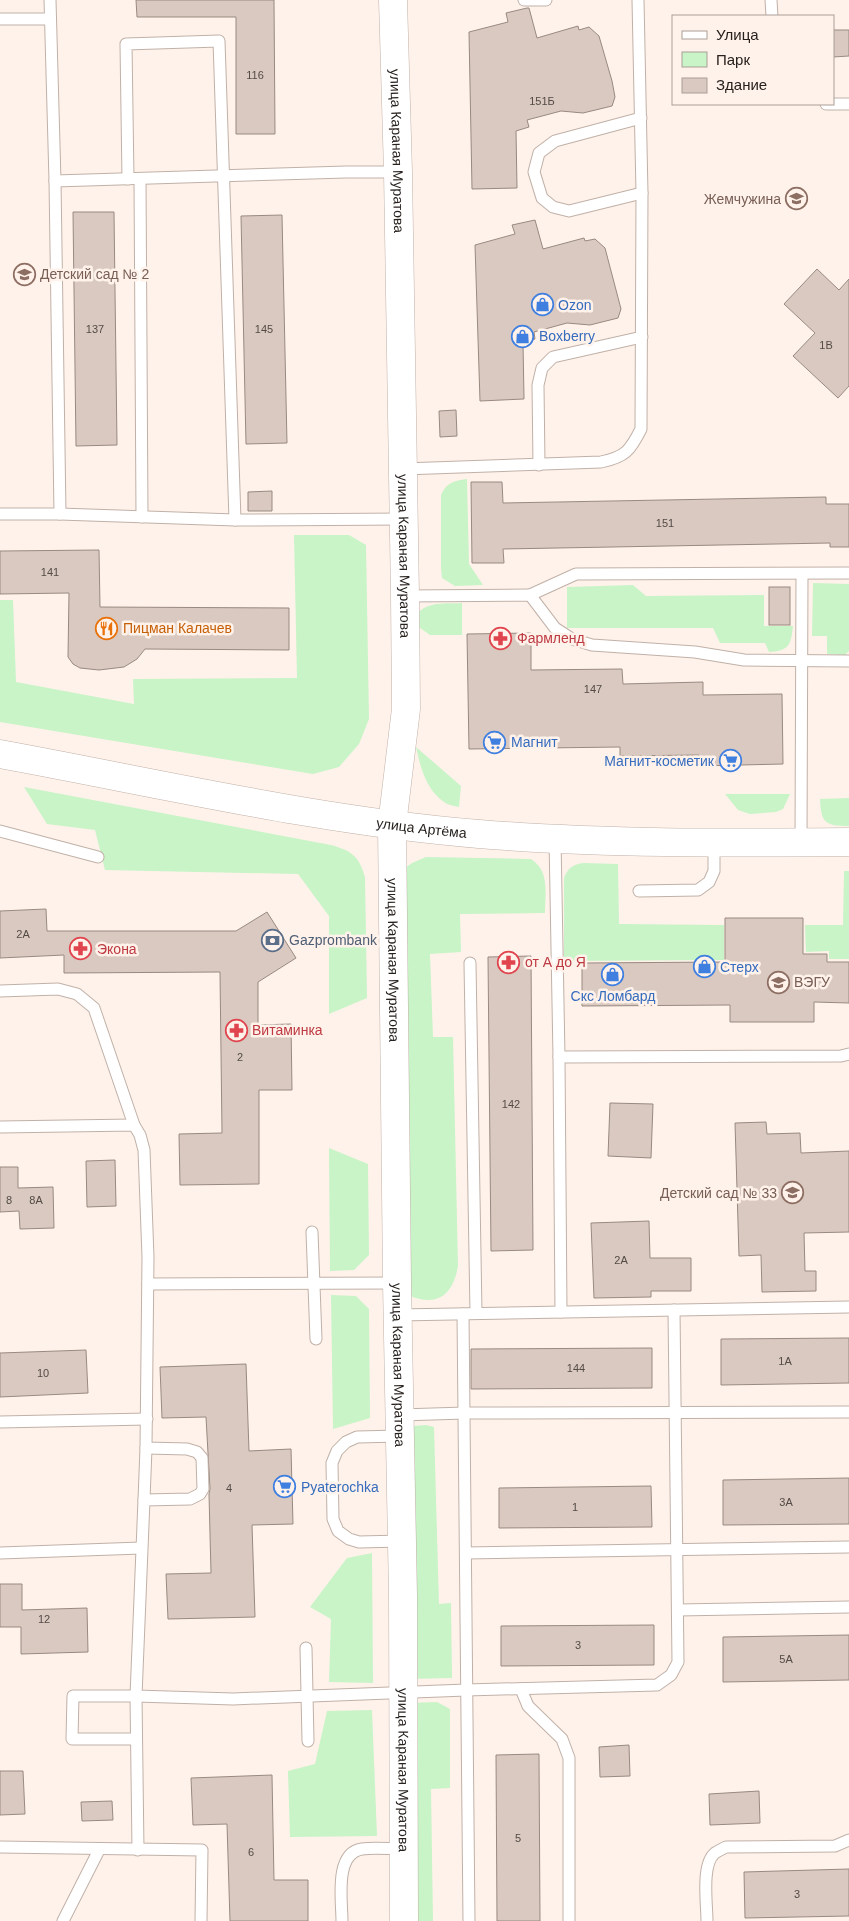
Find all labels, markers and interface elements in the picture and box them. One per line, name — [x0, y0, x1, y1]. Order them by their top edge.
legend — [672, 15, 834, 105]
text: Улица — [716, 26, 759, 43]
text: Парк — [716, 51, 750, 68]
house number: 116 — [246, 69, 264, 81]
street label: улица Караная Муратова — [387, 69, 407, 233]
text: Здание — [716, 76, 767, 93]
house number: 151Б — [529, 95, 555, 107]
school or university icon: Жемчужина — [785, 187, 809, 211]
place label: Жемчужина — [704, 191, 781, 207]
school or university icon: Детский сад № 2 — [12, 262, 36, 286]
place label: Детский сад № 2 — [40, 266, 149, 282]
shop icon: Ozon — [530, 293, 554, 317]
place label: Ozon — [558, 297, 591, 313]
house number: 137 — [86, 323, 104, 335]
house number: 145 — [255, 323, 273, 335]
shop icon: Boxberry — [511, 324, 535, 348]
place label: Boxberry — [539, 328, 595, 344]
house number: 1В — [819, 339, 833, 351]
street label: улица Караная Муратова — [395, 474, 413, 638]
house number: 151 — [656, 517, 674, 529]
house number: 141 — [41, 566, 59, 578]
restaurant icon: Пицман Калачев — [95, 616, 119, 640]
place label: Пицман Калачев — [123, 620, 232, 636]
pharmacy icon: Фармленд — [489, 626, 513, 650]
place label: Фармленд — [517, 630, 585, 646]
house number: 147 — [584, 683, 602, 695]
supermarket icon: Магнит — [483, 730, 507, 754]
place label: Магнит — [511, 734, 558, 750]
supermarket icon: Магнит-косметик — [718, 749, 742, 773]
place label: Магнит-косметик — [604, 753, 715, 769]
street label: улица Артёма — [375, 815, 468, 841]
street label: улица Караная Муратова — [385, 878, 402, 1042]
house number: 2А — [16, 928, 30, 940]
bank icon: Gazprombank — [261, 928, 285, 952]
place label: Gazprombank — [289, 932, 378, 948]
pharmacy icon: Экона — [69, 937, 93, 961]
place label: Экона — [97, 941, 137, 957]
pharmacy icon: от А до Я — [497, 950, 521, 974]
place label: от А до Я — [525, 954, 586, 970]
shop icon: Стерх — [692, 955, 716, 979]
place label: Стерх — [720, 959, 759, 975]
shop icon: Скс Ломбард — [601, 962, 625, 986]
school or university icon: ВЭГУ — [766, 970, 790, 994]
place label: ВЭГУ — [794, 974, 830, 990]
place label: Скс Ломбард — [571, 988, 655, 1004]
pharmacy icon: Витаминка — [224, 1018, 248, 1042]
place label: Витаминка — [252, 1022, 323, 1038]
house number: 2 — [237, 1051, 243, 1063]
house number: 142 — [502, 1098, 520, 1110]
school or university icon: Детский сад № 33 — [781, 1181, 805, 1205]
place label: Детский сад № 33 — [660, 1185, 777, 1201]
house number: 8 — [6, 1194, 12, 1206]
house number: 8А — [29, 1194, 43, 1206]
house number: 2А — [614, 1254, 628, 1266]
street label: улица Караная Муратова — [389, 1283, 408, 1447]
house number: 1А — [778, 1355, 792, 1367]
house number: 144 — [567, 1362, 585, 1374]
house number: 10 — [37, 1367, 49, 1379]
supermarket icon: Pyaterochka — [273, 1475, 297, 1499]
place label: Pyaterochka — [301, 1479, 379, 1495]
house number: 4 — [226, 1482, 232, 1494]
house number: 3А — [779, 1496, 793, 1508]
house number: 1 — [572, 1501, 578, 1513]
house number: 12 — [38, 1613, 50, 1625]
house number: 3 — [575, 1639, 581, 1651]
house number: 5А — [779, 1653, 793, 1665]
street label: улица Караная Муратова — [395, 1688, 412, 1852]
house number: 5 — [515, 1832, 521, 1844]
house number: 6 — [248, 1846, 254, 1858]
house number: 3 — [794, 1888, 800, 1900]

